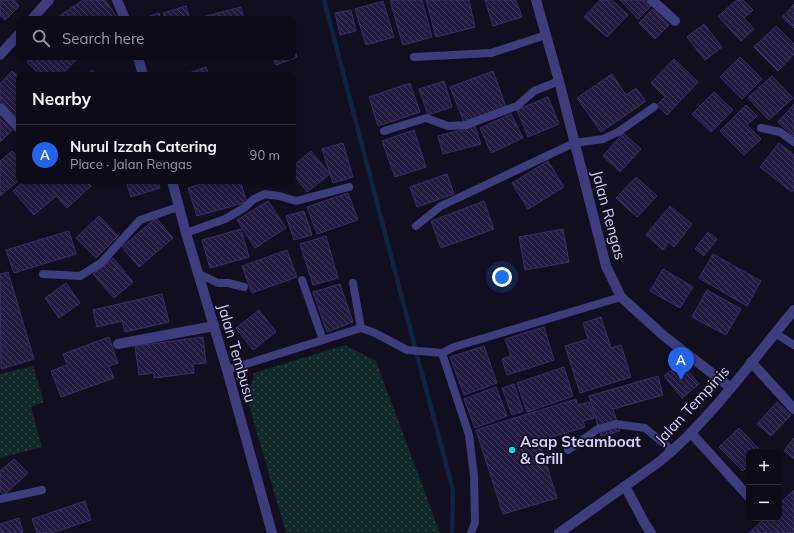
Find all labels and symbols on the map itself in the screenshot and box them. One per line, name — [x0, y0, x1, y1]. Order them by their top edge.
street label: Jalan Rengas — [588, 168, 630, 262]
your location — [492, 267, 512, 287]
street label: Jalan Tembusu — [214, 301, 260, 405]
pin: A — [668, 347, 694, 380]
street label: Jalan Tempinis — [651, 362, 733, 448]
place label: Asap Steamboat & Grill — [520, 432, 641, 468]
marker: Asap Steamboat & Grill — [507, 445, 517, 455]

